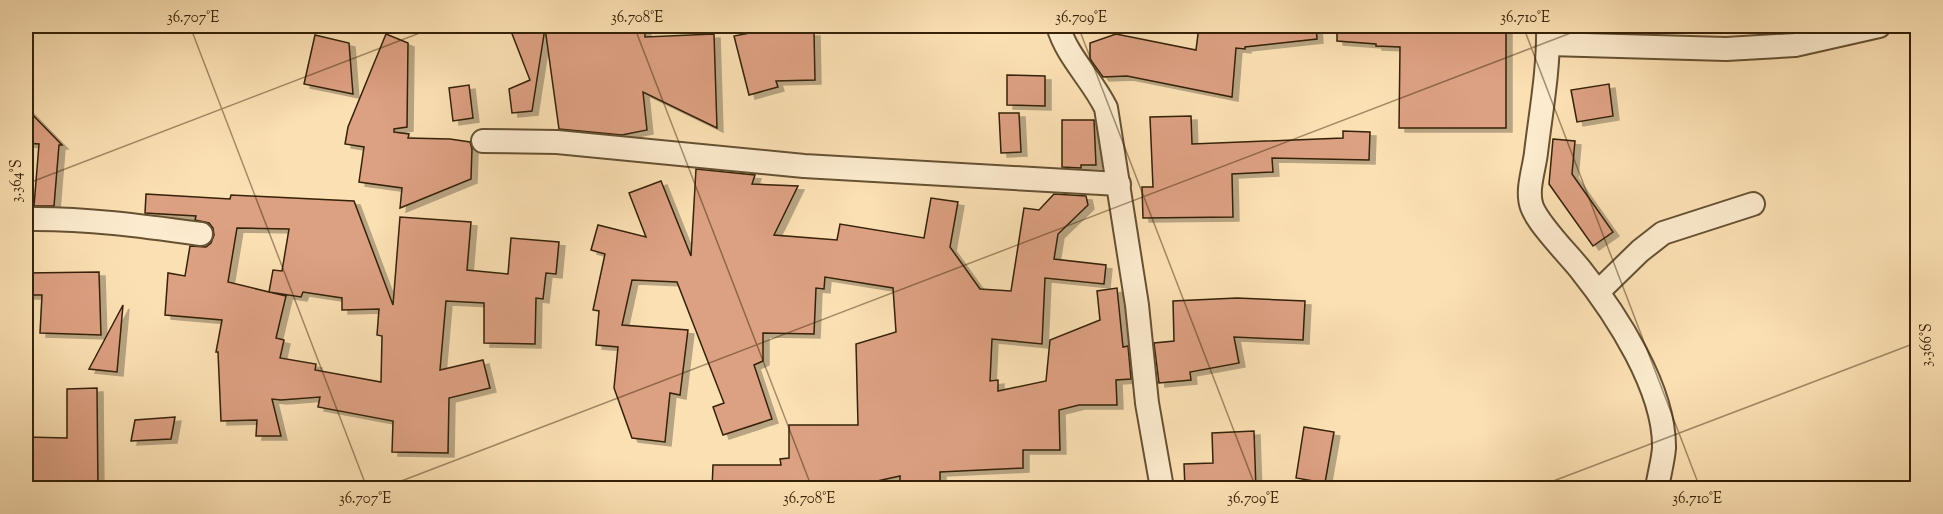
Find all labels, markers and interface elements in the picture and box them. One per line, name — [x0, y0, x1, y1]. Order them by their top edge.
text: 36.707°E — [167, 8, 219, 29]
text: 36.708°E — [611, 8, 663, 29]
text: 36.709°E — [1055, 8, 1107, 29]
text: 36.710°E — [1500, 8, 1550, 29]
text: 3.364°S — [7, 159, 28, 203]
text: 3.366°S — [1917, 323, 1938, 367]
text: 36.707°E — [339, 489, 391, 510]
text: 36.708°E — [783, 489, 835, 510]
text: 36.709°E — [1227, 489, 1279, 510]
text: 36.710°E — [1672, 489, 1722, 510]

